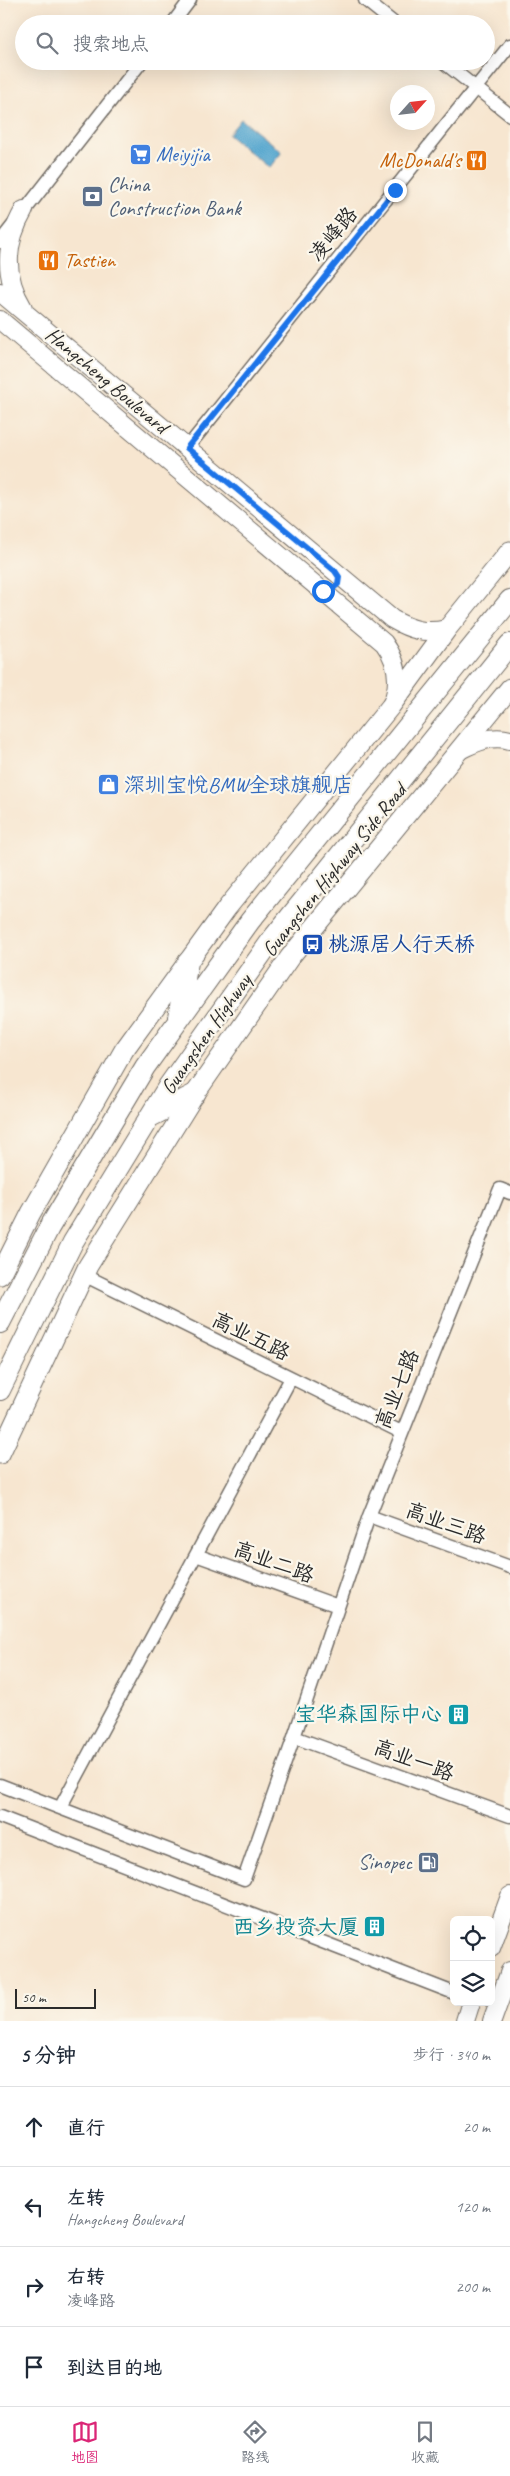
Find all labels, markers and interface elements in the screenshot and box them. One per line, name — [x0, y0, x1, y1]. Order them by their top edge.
search box — [15, 15, 495, 70]
icon: search — [33, 29, 61, 57]
text: 搜索地点 — [73, 32, 149, 56]
north arrow — [390, 85, 435, 130]
place label: Meiyijia — [156, 141, 211, 167]
supermarket icon: Meiyijia — [128, 142, 152, 166]
place label: McDonald's — [380, 147, 463, 173]
restaurant icon: McDonald's — [465, 148, 489, 172]
place label: China Construction Bank — [108, 171, 242, 221]
route end — [384, 179, 407, 202]
bank icon: China Construction Bank — [80, 184, 104, 208]
street label: 凌峰路 — [303, 201, 363, 267]
place label: Tastien — [64, 247, 117, 273]
restaurant icon: Tastien — [36, 248, 60, 272]
street label: Hangcheng Boulevard — [40, 321, 177, 441]
route start — [312, 580, 335, 603]
place label: 深圳宝悦BMW全球旗舰店 — [124, 772, 353, 798]
shop icon: 深圳宝悦BMW全球旗舰店 — [96, 773, 120, 797]
street label: Guangshen Highway Side Road — [256, 775, 414, 962]
place label: 桃源居人行天桥 — [328, 931, 475, 957]
bus stop icon: 桃源居人行天桥 — [300, 932, 324, 956]
street label: Guangshen Highway — [155, 967, 258, 1099]
street label: 高业五路 — [208, 1306, 294, 1366]
street label: 高业七路 — [369, 1345, 425, 1433]
street label: 高业三路 — [402, 1496, 490, 1550]
street label: 高业二路 — [230, 1535, 318, 1589]
place label: 宝华森国际中心 — [295, 1701, 442, 1727]
building icon: 宝华森国际中心 — [446, 1702, 470, 1726]
street label: 高业一路 — [370, 1733, 458, 1787]
place label: Sinopec — [358, 1849, 413, 1875]
fuel station icon: Sinopec — [416, 1850, 440, 1874]
place label: 西乡投资大厦 — [233, 1914, 359, 1940]
building icon: 西乡投资大厦 — [363, 1915, 387, 1939]
map controls — [450, 1916, 495, 2006]
button: locate — [450, 1916, 495, 1961]
button: layers — [450, 1961, 495, 2006]
scale bar — [15, 1986, 96, 2009]
text: 50 m — [22, 1989, 46, 2006]
text: 5 分钟 — [20, 2042, 76, 2068]
text: 步行 · 340 m — [413, 2045, 490, 2065]
icon: ahead — [20, 2113, 48, 2141]
text: 直行 — [67, 2116, 105, 2140]
text: 20 m — [463, 2117, 490, 2137]
text: 左转 — [67, 2186, 105, 2210]
icon: left — [20, 2193, 48, 2221]
text: 120 m — [456, 2197, 490, 2217]
text: Hangcheng Boulevard — [67, 2210, 183, 2230]
text: 右转 — [67, 2265, 105, 2289]
icon: right — [20, 2273, 48, 2301]
text: 200 m — [456, 2277, 490, 2297]
text: 凌峰路 — [67, 2291, 115, 2311]
icon: arrive — [20, 2353, 48, 2381]
text: 到达目的地 — [67, 2356, 162, 2380]
tab: 地图 — [71, 2418, 99, 2466]
tab: 路线 — [241, 2418, 269, 2466]
tab: 收藏 — [411, 2418, 439, 2466]

